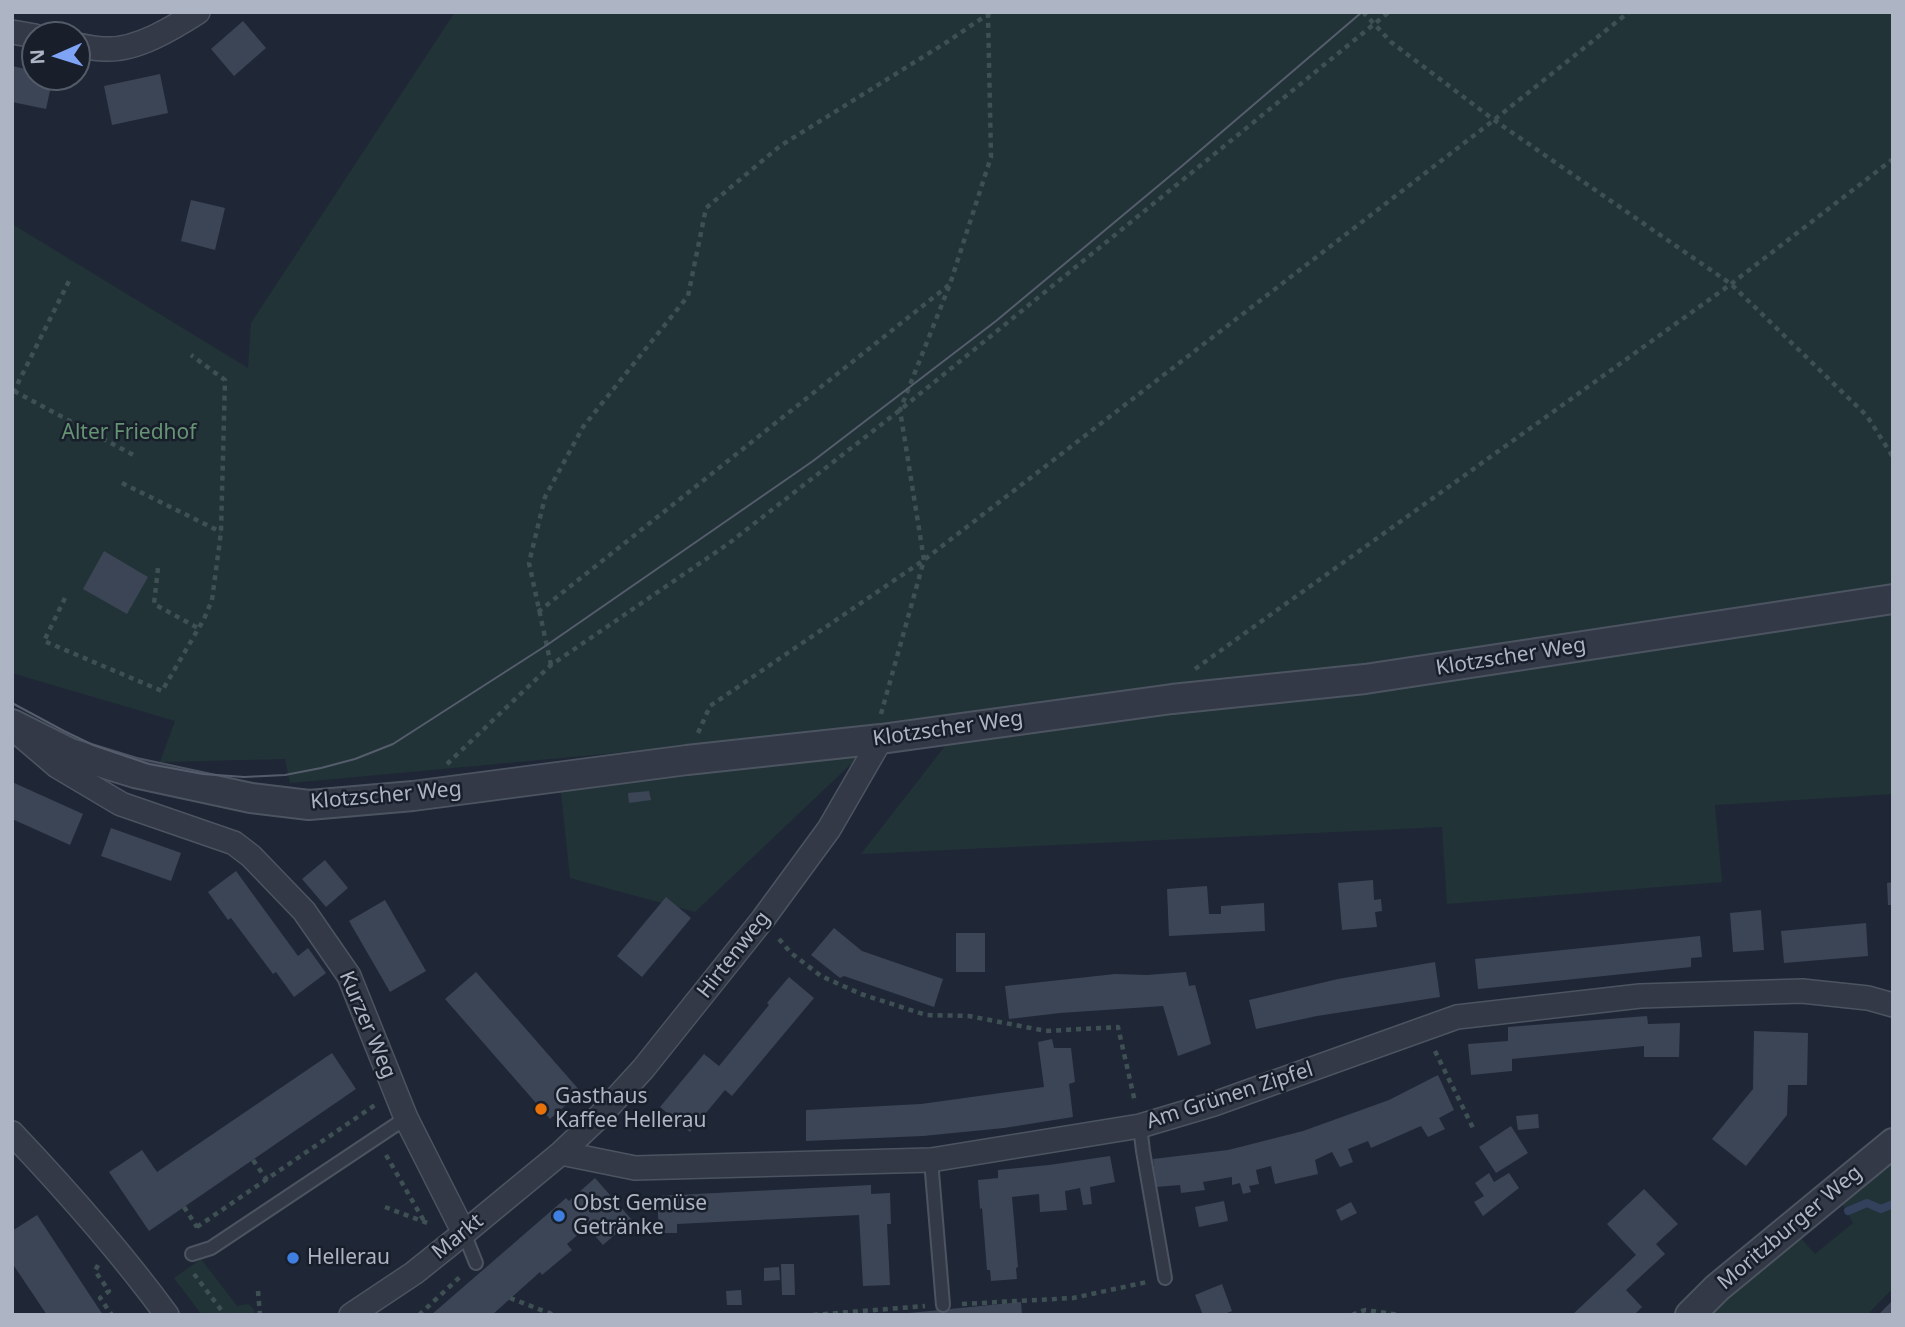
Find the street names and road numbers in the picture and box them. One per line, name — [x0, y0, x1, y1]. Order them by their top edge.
street label: Klotzscher Weg — [1434, 633, 1588, 681]
street label: Klotzscher Weg — [871, 706, 1025, 752]
street label: Klotzscher Weg — [309, 777, 463, 815]
street label: Hirtenweg — [692, 907, 776, 1003]
street label: Kurzer Weg — [333, 967, 401, 1083]
street label: Am Grünen Zipfel — [1144, 1057, 1316, 1135]
street label: Moritzburger Weg — [1713, 1160, 1867, 1296]
street label: Markt — [427, 1209, 489, 1265]

